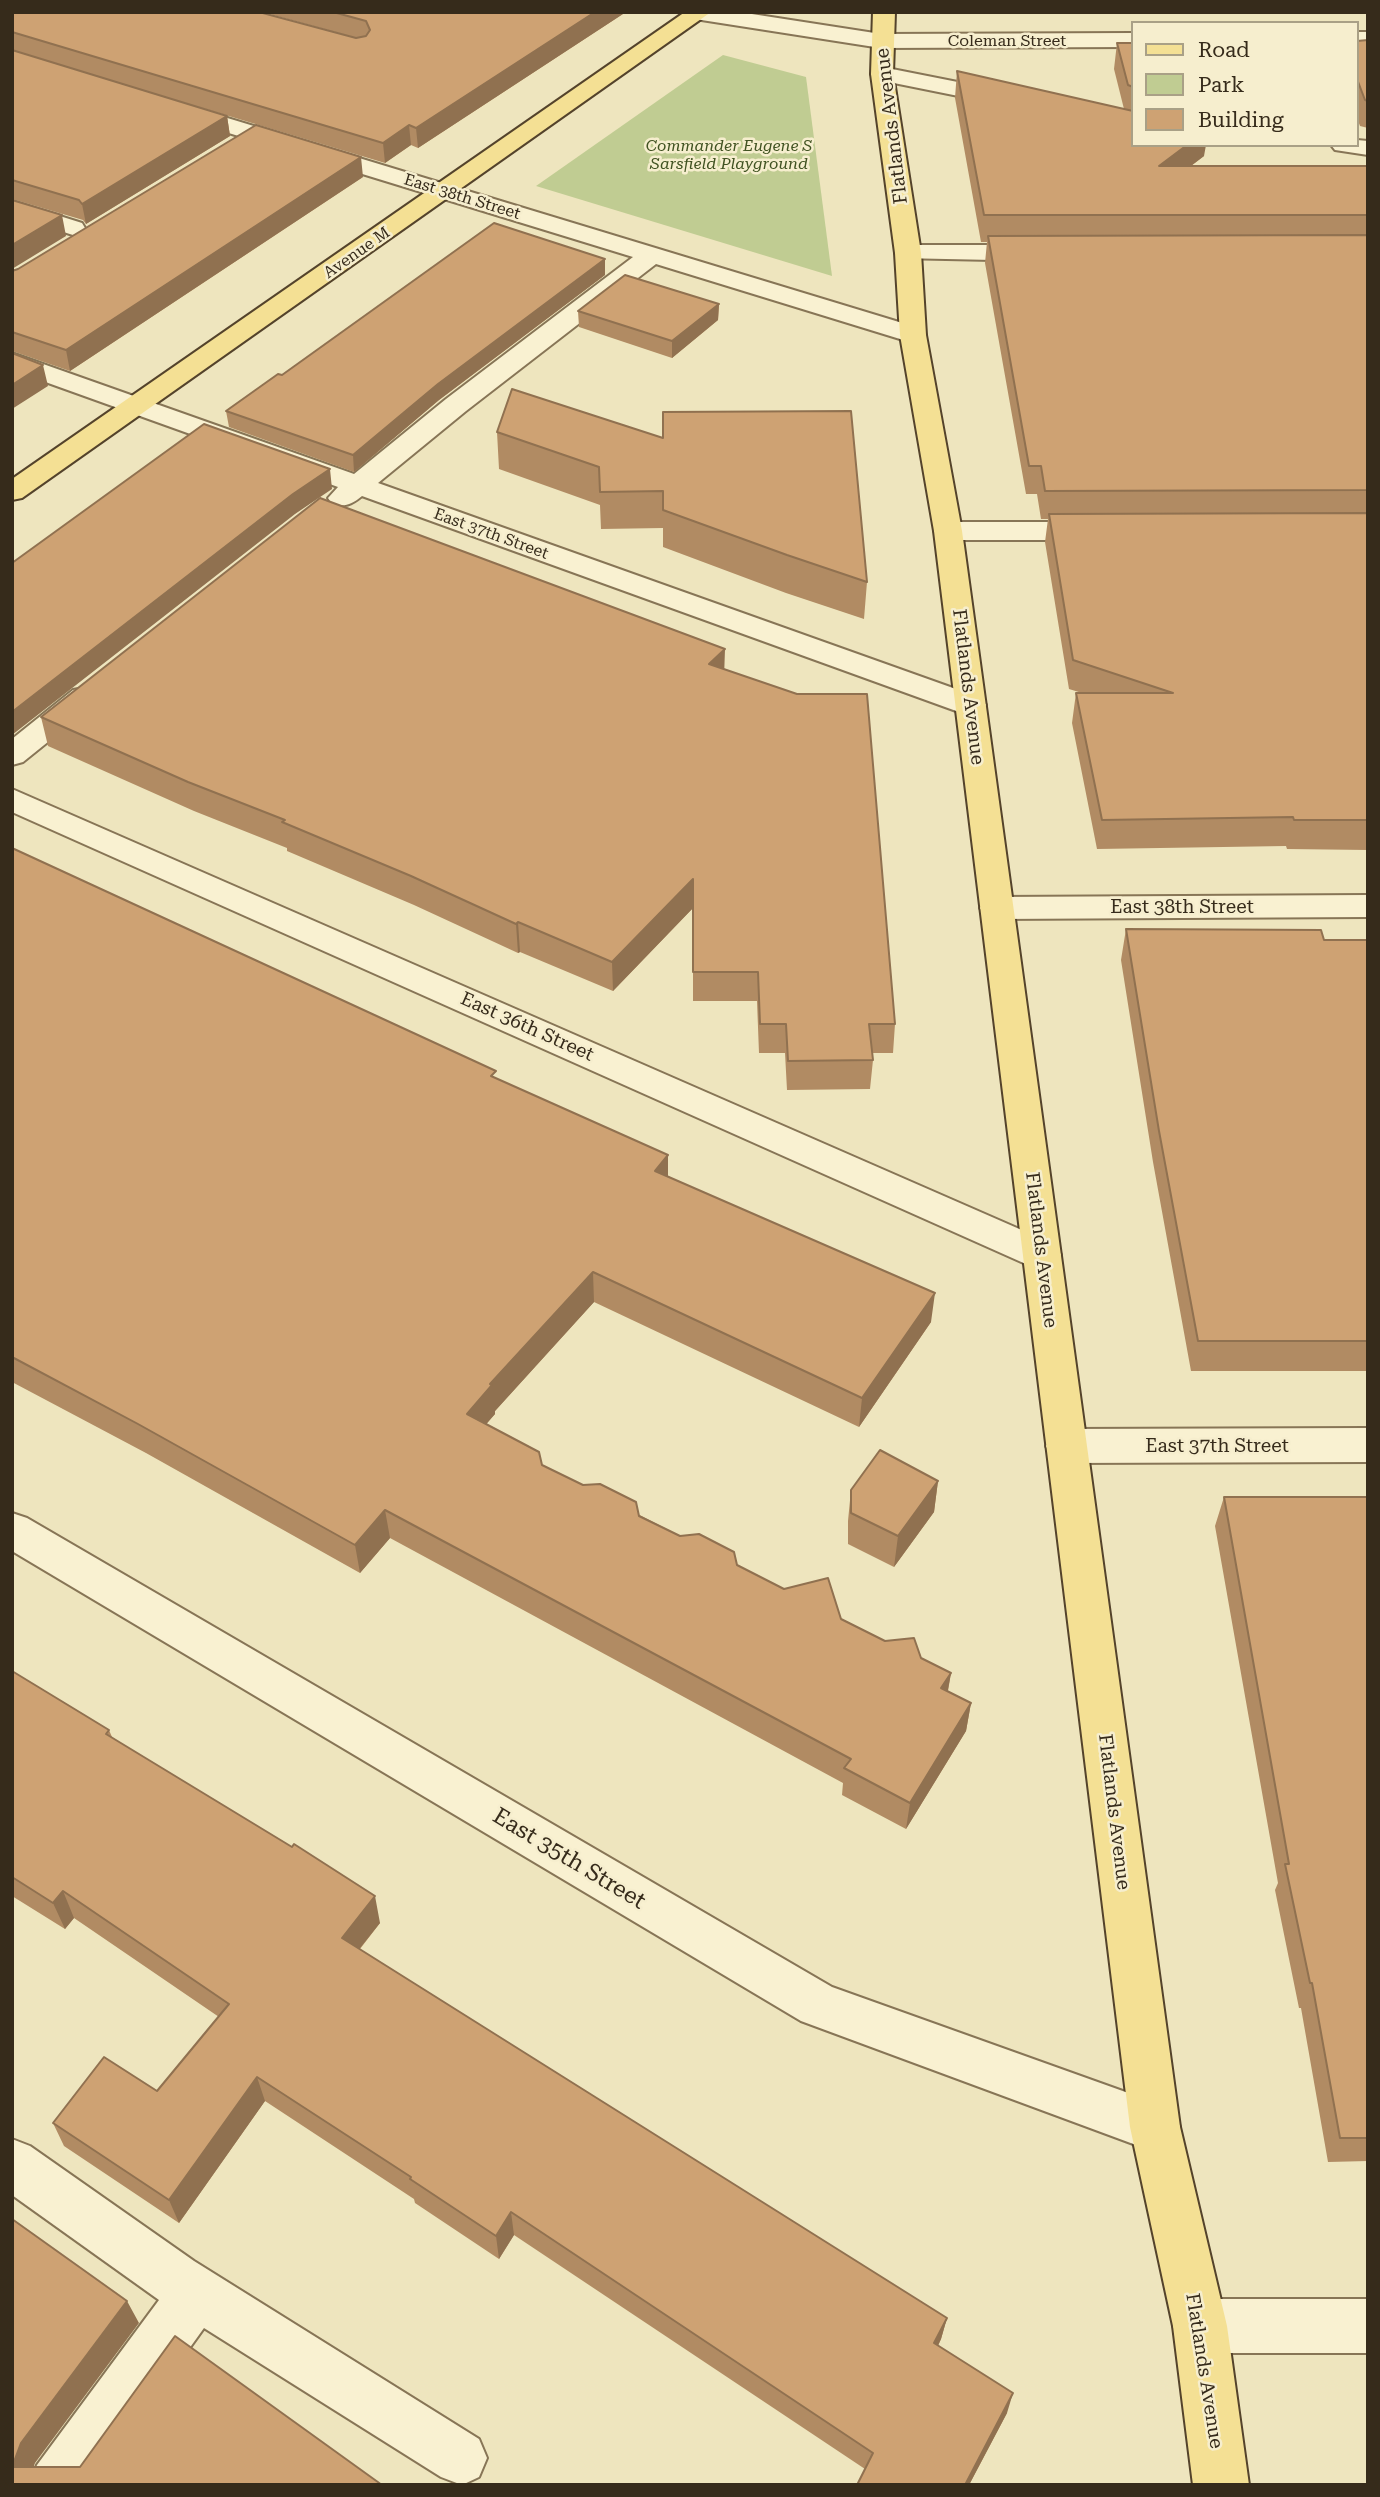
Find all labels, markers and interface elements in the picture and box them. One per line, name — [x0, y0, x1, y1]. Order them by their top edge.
legend — [1132, 21, 1359, 147]
street label: Coleman Street — [948, 31, 1066, 51]
text: Road — [1198, 38, 1250, 62]
street label: Flatlands Avenue — [871, 47, 913, 205]
text: Park — [1198, 73, 1244, 97]
text: Building — [1198, 108, 1284, 132]
park label: Commander Eugene S Sarsfield Playground — [646, 136, 812, 174]
street label: East 38th Street — [401, 170, 523, 224]
street label: Avenue M — [320, 223, 394, 283]
street label: East 37th Street — [431, 504, 551, 564]
street label: Flatlands Avenue — [947, 608, 989, 766]
street label: East 38th Street — [1110, 896, 1254, 918]
street label: East 36th Street — [457, 987, 597, 1067]
street label: Flatlands Avenue — [1020, 1171, 1062, 1329]
street label: East 37th Street — [1145, 1435, 1289, 1457]
street label: Flatlands Avenue — [1093, 1733, 1135, 1891]
street label: East 35th Street — [487, 1802, 651, 1916]
street label: Flatlands Avenue — [1180, 2292, 1228, 2450]

